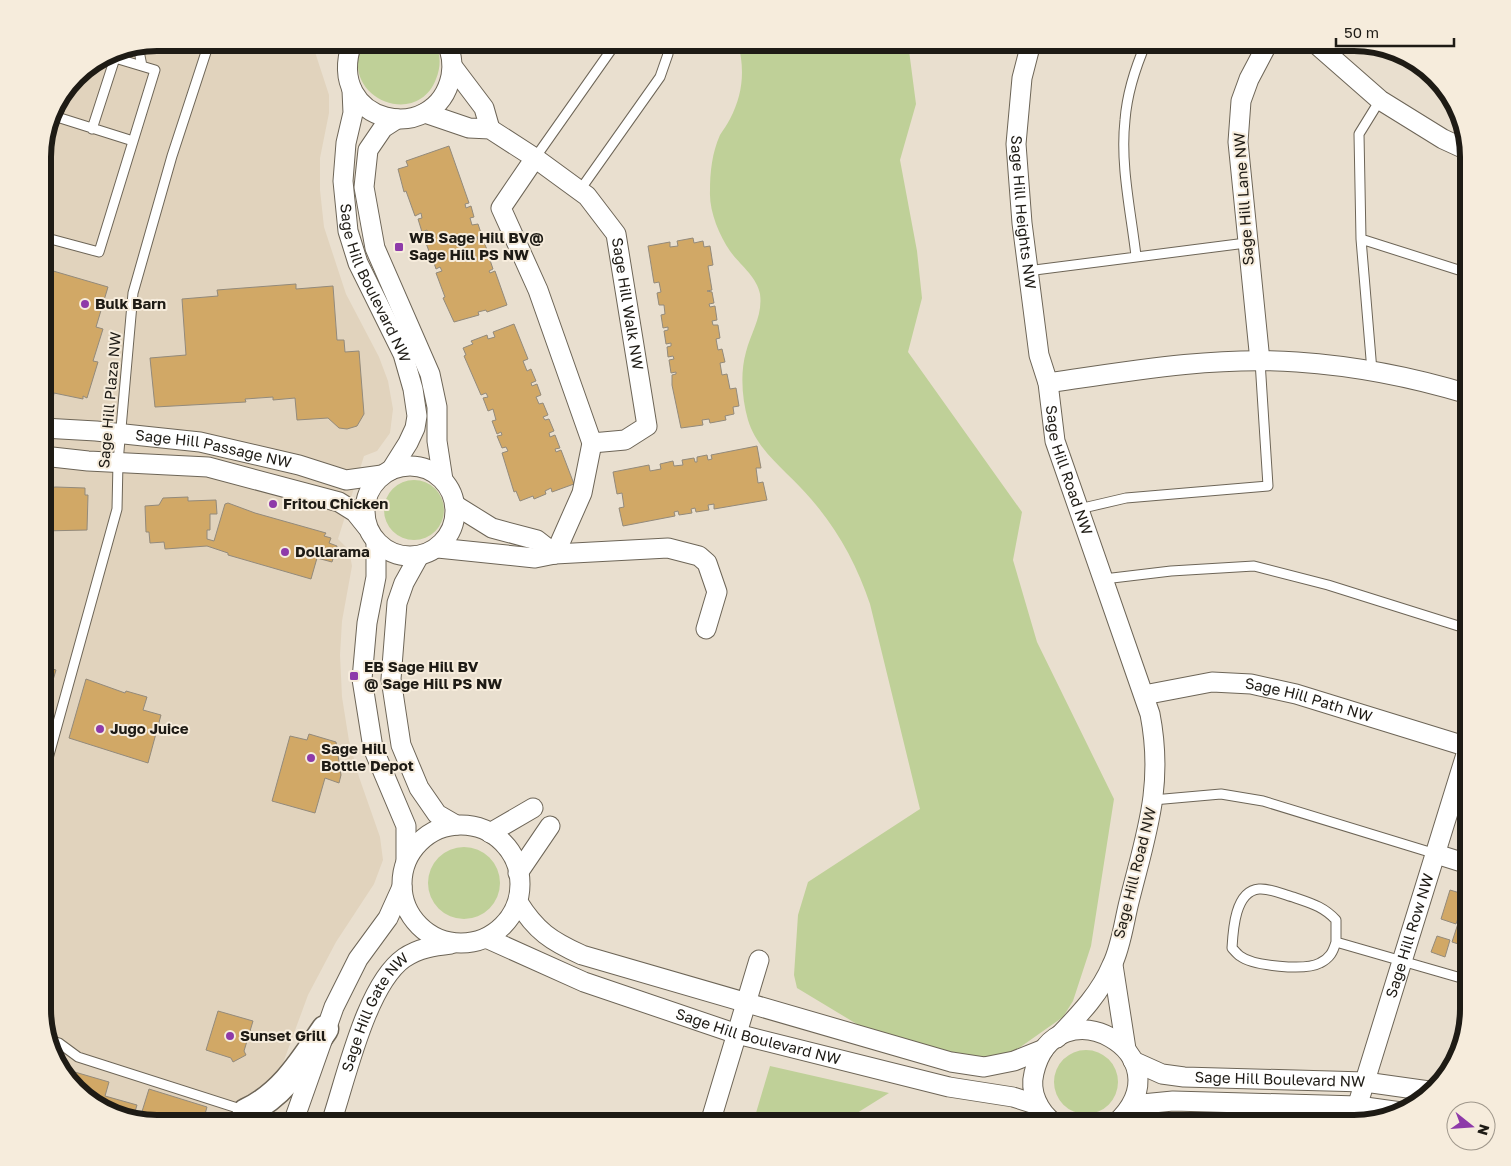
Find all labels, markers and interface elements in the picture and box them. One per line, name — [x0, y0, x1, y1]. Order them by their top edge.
scale bar — [1336, 15, 1454, 47]
text: 50 m — [1344, 23, 1379, 41]
street label: Sage Hill Lane NW — [1229, 132, 1257, 266]
street label: Sage Hill Heights NW — [1008, 135, 1040, 290]
street label: Sage Hill Boulevard NW — [337, 203, 415, 364]
place label: WB Sage Hill BV@ Sage Hill PS NW — [409, 228, 544, 263]
street label: Sage Hill Walk NW — [609, 236, 648, 371]
marker: WB Sage Hill BV@ Sage Hill PS NW — [393, 241, 405, 253]
place label: Bulk Barn — [95, 294, 166, 312]
marker: Bulk Barn — [79, 298, 91, 310]
street label: Sage Hill Plaza NW — [94, 331, 124, 469]
street label: Sage Hill Road NW — [1043, 404, 1097, 537]
street label: Sage Hill Passage NW — [135, 425, 294, 471]
place label: Fritou Chicken — [283, 494, 388, 512]
marker: Fritou Chicken — [267, 498, 279, 510]
place label: Dollarama — [295, 542, 370, 560]
marker: Dollarama — [279, 546, 291, 558]
place label: EB Sage Hill BV @ Sage Hill PS NW — [364, 657, 502, 692]
marker: EB Sage Hill BV @ Sage Hill PS NW — [348, 670, 360, 682]
street label: Sage Hill Path NW — [1245, 674, 1375, 725]
place label: Jugo Juice — [110, 719, 189, 737]
marker: Jugo Juice — [94, 723, 106, 735]
place label: Sage Hill Bottle Depot — [321, 739, 414, 774]
marker: Sage Hill Bottle Depot — [305, 752, 317, 764]
street label: Sage Hill Road NW — [1109, 805, 1159, 940]
street label: Sage Hill Row NW — [1381, 871, 1437, 1000]
street label: Sage Hill Gate NW — [337, 948, 411, 1074]
street label: Sage Hill Boulevard NW — [673, 1004, 843, 1068]
place label: Sunset Grill — [240, 1026, 326, 1044]
marker: Sunset Grill — [224, 1030, 236, 1042]
street label: Sage Hill Boulevard NW — [1194, 1067, 1366, 1090]
north arrow — [1446, 1101, 1496, 1151]
text: N — [1474, 1122, 1494, 1138]

